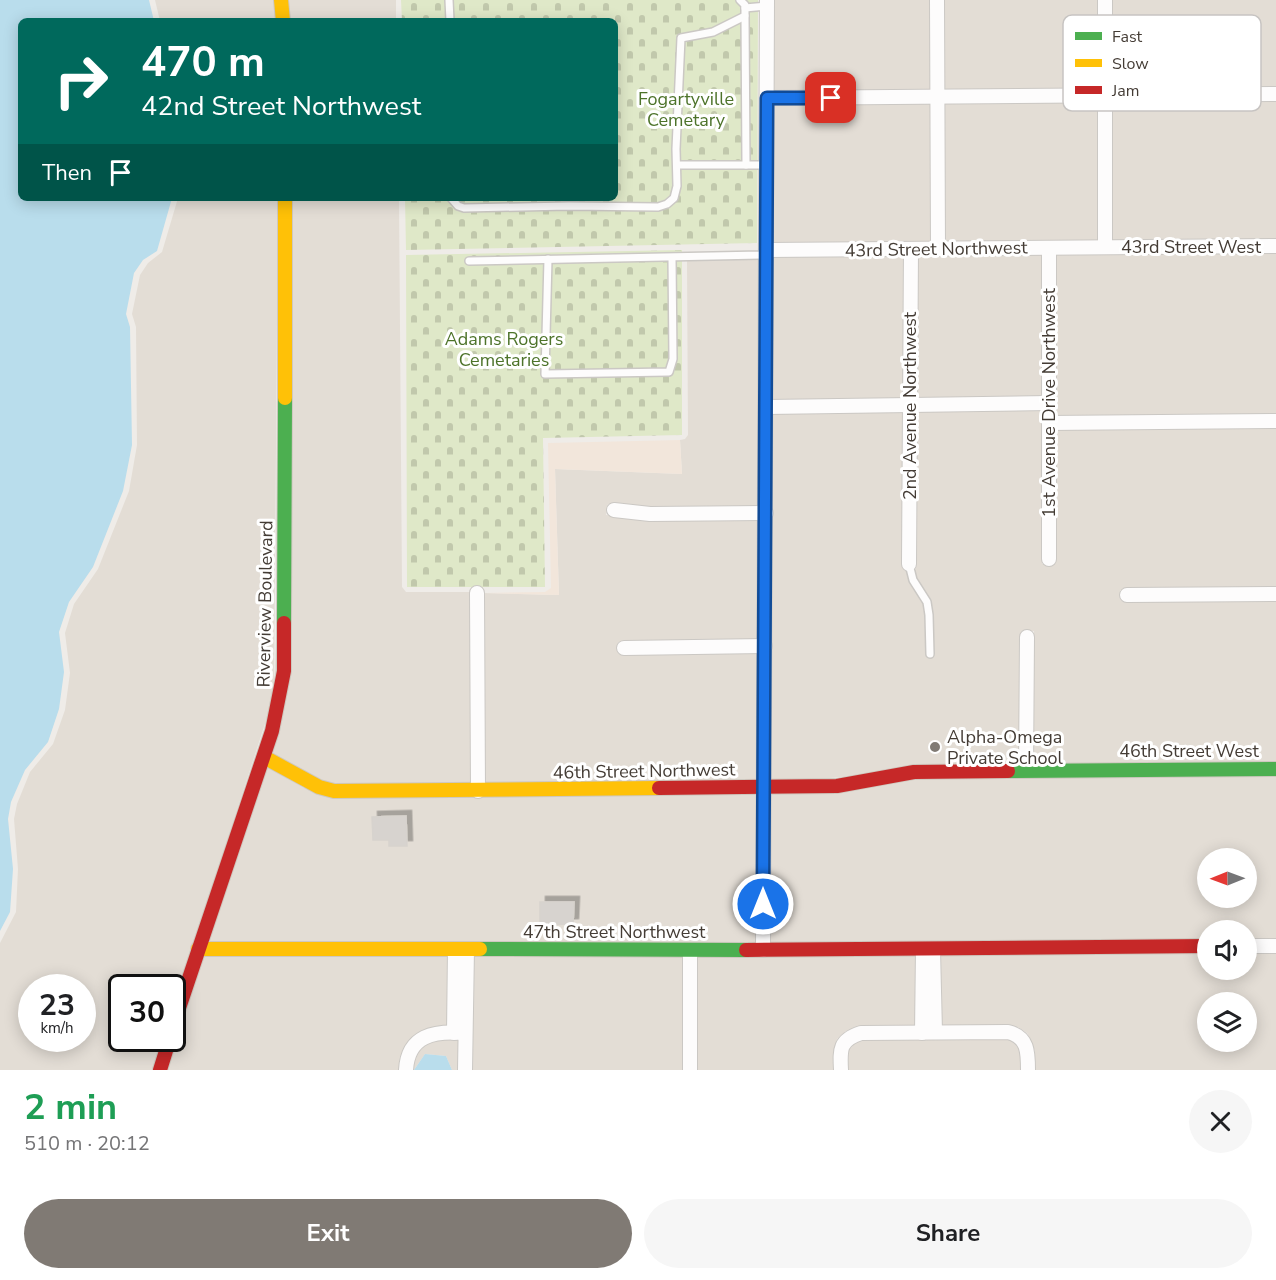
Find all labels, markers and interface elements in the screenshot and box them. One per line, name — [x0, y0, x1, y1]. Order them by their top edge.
legend — [1063, 15, 1261, 111]
text: Fast — [1112, 26, 1143, 48]
text: 470 m — [141, 34, 265, 91]
icon: right — [42, 42, 120, 120]
text: Slow — [1112, 53, 1149, 75]
pin — [805, 72, 856, 123]
text: Jam — [1111, 80, 1139, 102]
icon: arrive — [814, 81, 847, 114]
park label: Fogartyville Cemetary — [638, 87, 734, 132]
text: 42nd Street Northwest — [141, 88, 421, 125]
icon: arrive — [104, 156, 137, 189]
text: Then — [42, 158, 92, 188]
street label: 43rd Street Northwest — [844, 235, 1028, 263]
street label: 43rd Street West — [1121, 235, 1262, 259]
street label: 1st Avenue Drive Northwest — [1037, 287, 1061, 518]
street label: 2nd Avenue Northwest — [898, 311, 922, 500]
park label: Adams Rogers Cemetaries — [445, 327, 563, 372]
street label: Riverview Boulevard — [252, 520, 278, 688]
place label: Alpha-Omega Private School — [947, 725, 1064, 770]
street label: 46th Street West — [1119, 739, 1260, 763]
marker: Alpha-Omega Private School — [928, 740, 942, 754]
street label: 46th Street Northwest — [552, 757, 736, 785]
north arrow — [1197, 848, 1257, 908]
map controls — [1197, 848, 1257, 1052]
position arrow — [731, 872, 795, 936]
street label: 47th Street Northwest — [523, 920, 706, 944]
button: sound — [1197, 920, 1257, 980]
speed limit sign: 30 — [108, 974, 186, 1052]
text: 23 — [39, 985, 75, 1026]
button: layers — [1197, 992, 1257, 1052]
text: km/h — [40, 1018, 74, 1038]
text: 2 min — [24, 1083, 117, 1132]
button: close — [1189, 1090, 1252, 1153]
text: 510 m · 20:12 — [24, 1130, 150, 1157]
button: Exit — [24, 1199, 632, 1268]
button: Share — [644, 1199, 1252, 1268]

